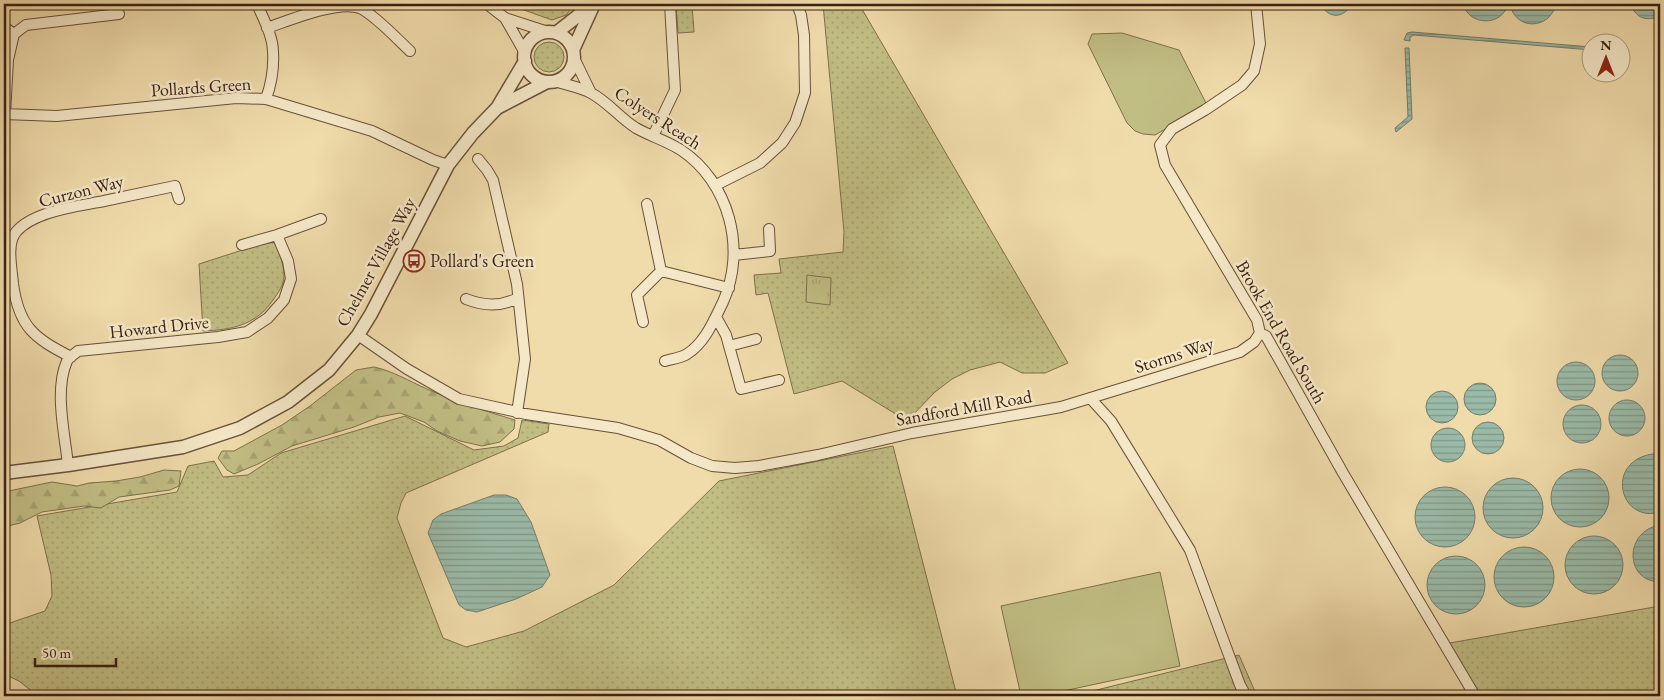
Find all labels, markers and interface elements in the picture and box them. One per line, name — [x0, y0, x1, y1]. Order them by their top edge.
north arrow — [1582, 32, 1632, 82]
text: N — [1600, 36, 1612, 54]
street label: Pollards Green — [150, 71, 252, 101]
street label: Colyers Reach — [610, 81, 706, 154]
street label: Curzon Way — [36, 169, 126, 212]
street label: Chelmer Village Way — [331, 193, 421, 330]
bus stop icon: Pollard's Green — [402, 249, 426, 273]
place label: Pollard's Green — [430, 249, 535, 272]
street label: Brook End Road South — [1231, 256, 1332, 407]
street label: Howard Drive — [108, 310, 210, 343]
street label: Storms Way — [1131, 331, 1216, 378]
street label: Sandford Mill Road — [894, 384, 1035, 431]
scale bar — [35, 635, 116, 667]
text: 50 m — [42, 643, 71, 662]

